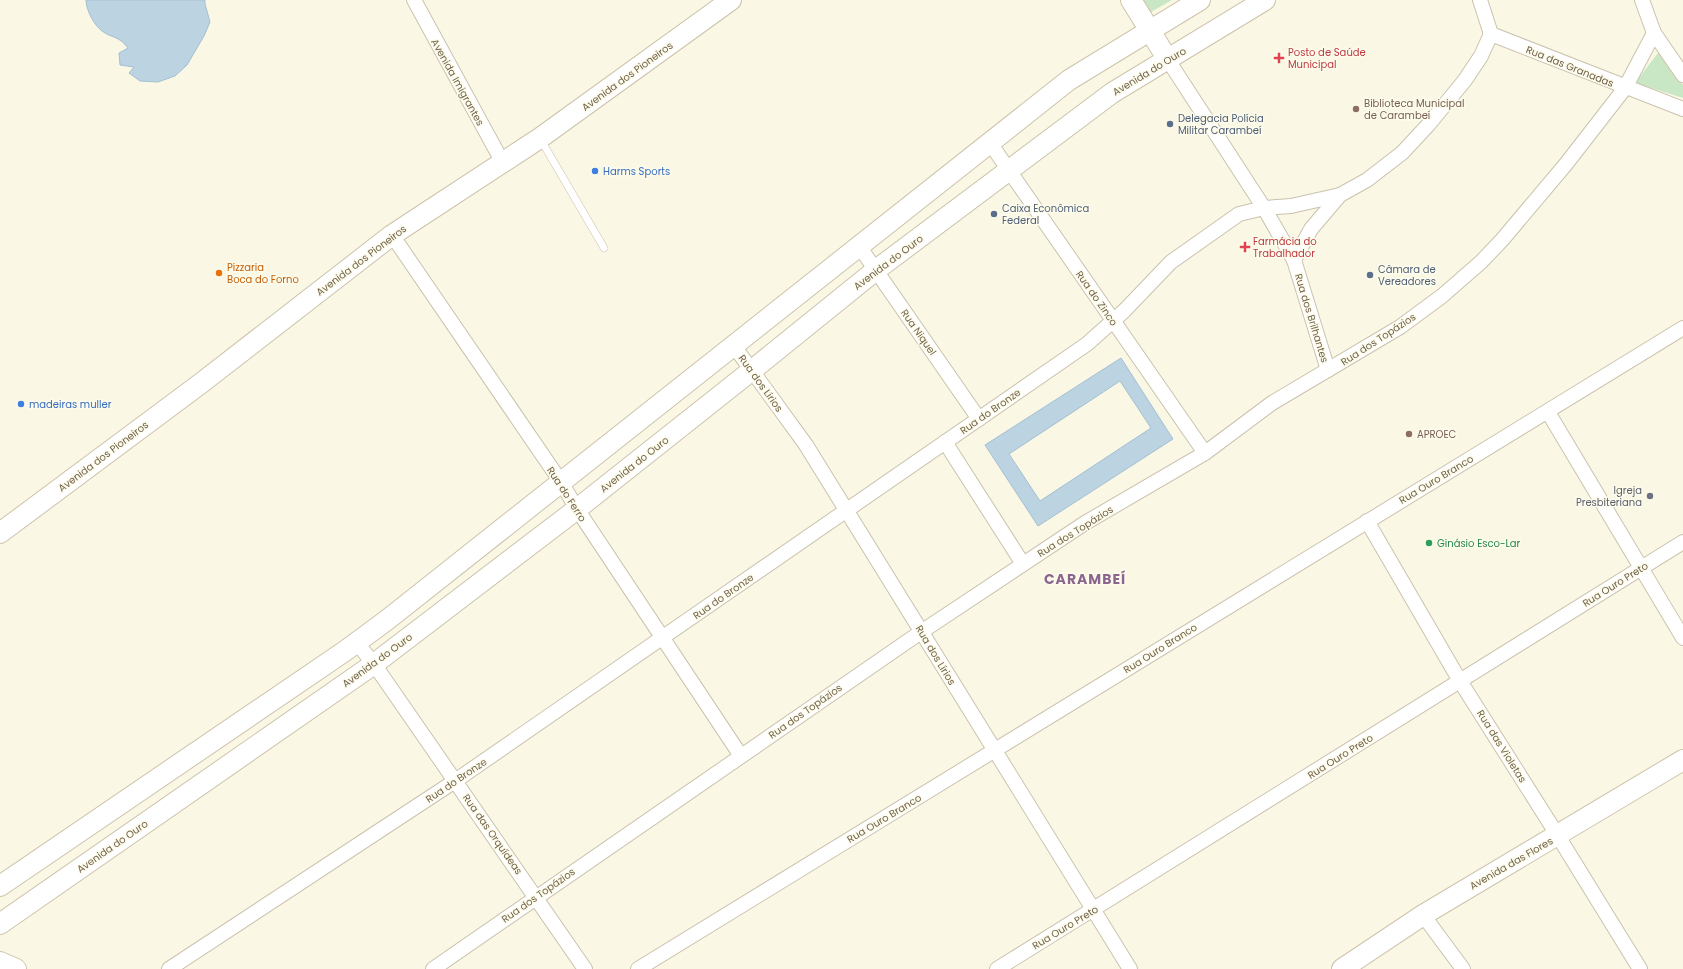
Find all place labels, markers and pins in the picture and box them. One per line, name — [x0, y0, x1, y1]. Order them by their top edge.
place label: Posto de Saúde Municipal — [1288, 45, 1366, 72]
marker: Posto de Saúde Municipal — [1273, 52, 1285, 64]
place label: Biblioteca Municipal de Carambeí — [1364, 96, 1464, 123]
marker: Biblioteca Municipal de Carambeí — [1351, 104, 1361, 114]
place label: Delegacia Polícia Militar Carambeí — [1178, 111, 1264, 138]
marker: Delegacia Polícia Militar Carambeí — [1165, 119, 1175, 129]
place label: Harms Sports — [603, 164, 670, 179]
marker: Harms Sports — [590, 166, 600, 176]
place label: Caixa Econômica Federal — [1002, 201, 1089, 228]
marker: Caixa Econômica Federal — [989, 209, 999, 219]
place label: Farmácia do Trabalhador — [1253, 234, 1317, 261]
marker: Farmácia do Trabalhador — [1240, 242, 1250, 252]
place label: Pizzaria Boca do Forno — [227, 260, 299, 287]
place label: Câmara de Vereadores — [1378, 262, 1436, 289]
marker: Pizzaria Boca do Forno — [214, 268, 224, 278]
marker: Câmara de Vereadores — [1365, 270, 1375, 280]
place label: madeiras muller — [29, 397, 112, 412]
marker: madeiras muller — [16, 399, 26, 409]
place label: APROEC — [1417, 427, 1457, 442]
marker: APROEC — [1404, 429, 1414, 439]
place label: Igreja Presbiteriana — [1576, 483, 1642, 510]
marker: Igreja Presbiteriana — [1645, 491, 1655, 501]
place label: Ginásio Esco-Lar — [1437, 536, 1521, 551]
marker: Ginásio Esco-Lar — [1424, 538, 1434, 548]

